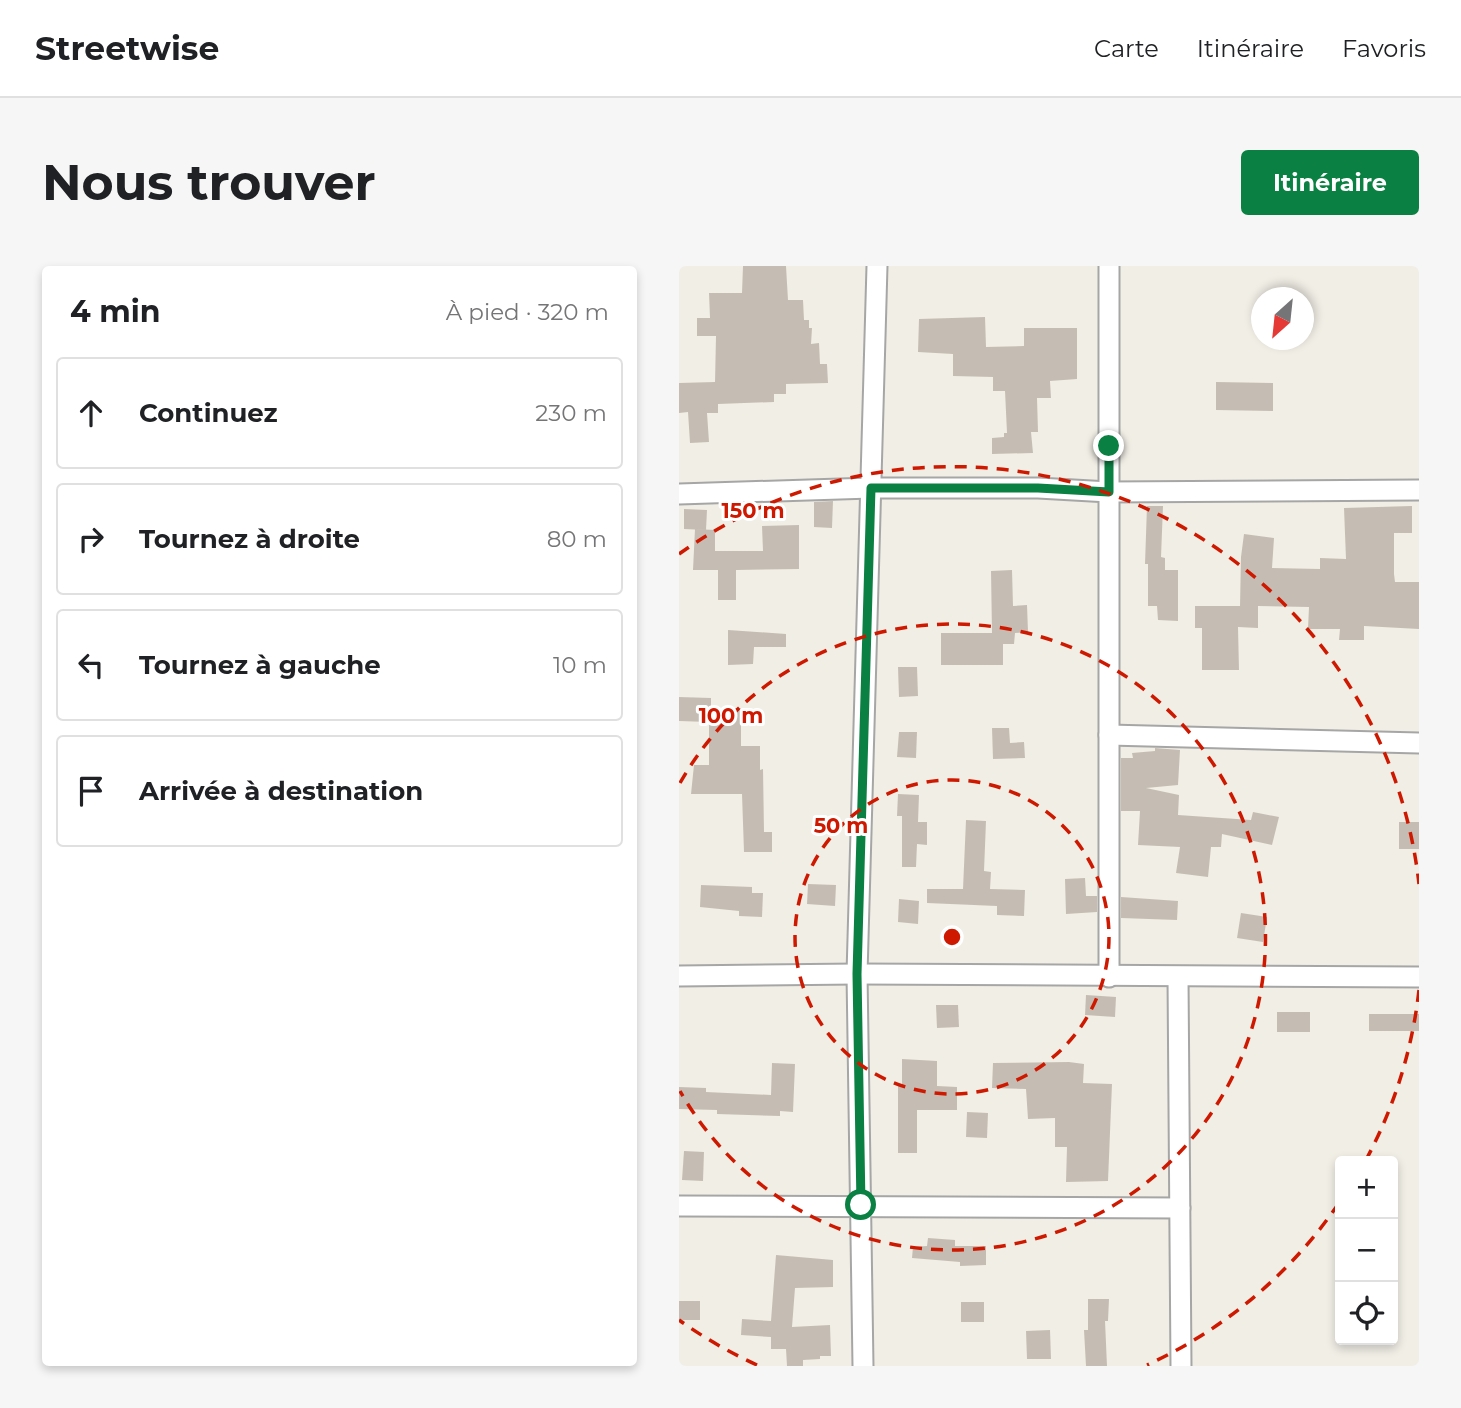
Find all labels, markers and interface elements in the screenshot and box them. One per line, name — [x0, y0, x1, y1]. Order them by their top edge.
text: Streetwise — [35, 28, 219, 68]
text: Carte — [1094, 34, 1159, 63]
text: Itinéraire — [1197, 34, 1304, 63]
text: Favoris — [1342, 34, 1426, 63]
button: Itinéraire — [1241, 150, 1419, 215]
text: Nous trouver — [42, 153, 376, 212]
north arrow — [1251, 287, 1314, 350]
text: 4 min — [70, 293, 160, 330]
text: À pied · 320 m — [446, 298, 609, 326]
icon: ahead — [72, 394, 110, 432]
text: Continuez — [139, 397, 278, 429]
text: 230 m — [535, 399, 607, 427]
route end — [1093, 430, 1124, 461]
text: 150 m — [722, 498, 784, 523]
icon: right — [72, 520, 110, 558]
text: Tournez à droite — [139, 523, 360, 555]
text: 80 m — [547, 525, 607, 553]
icon: left — [72, 646, 110, 684]
text: Tournez à gauche — [139, 649, 381, 681]
text: 10 m — [553, 651, 607, 679]
text: 100 m — [699, 703, 763, 728]
icon: arrive — [72, 772, 110, 810]
text: Arrivée à destination — [139, 775, 423, 807]
text: 50 m — [814, 813, 868, 838]
centre of rings — [940, 925, 964, 949]
map controls — [1335, 1156, 1398, 1345]
button: + — [1335, 1156, 1398, 1219]
route start — [845, 1189, 876, 1220]
button: − — [1335, 1219, 1398, 1282]
button: locate — [1335, 1282, 1398, 1345]

